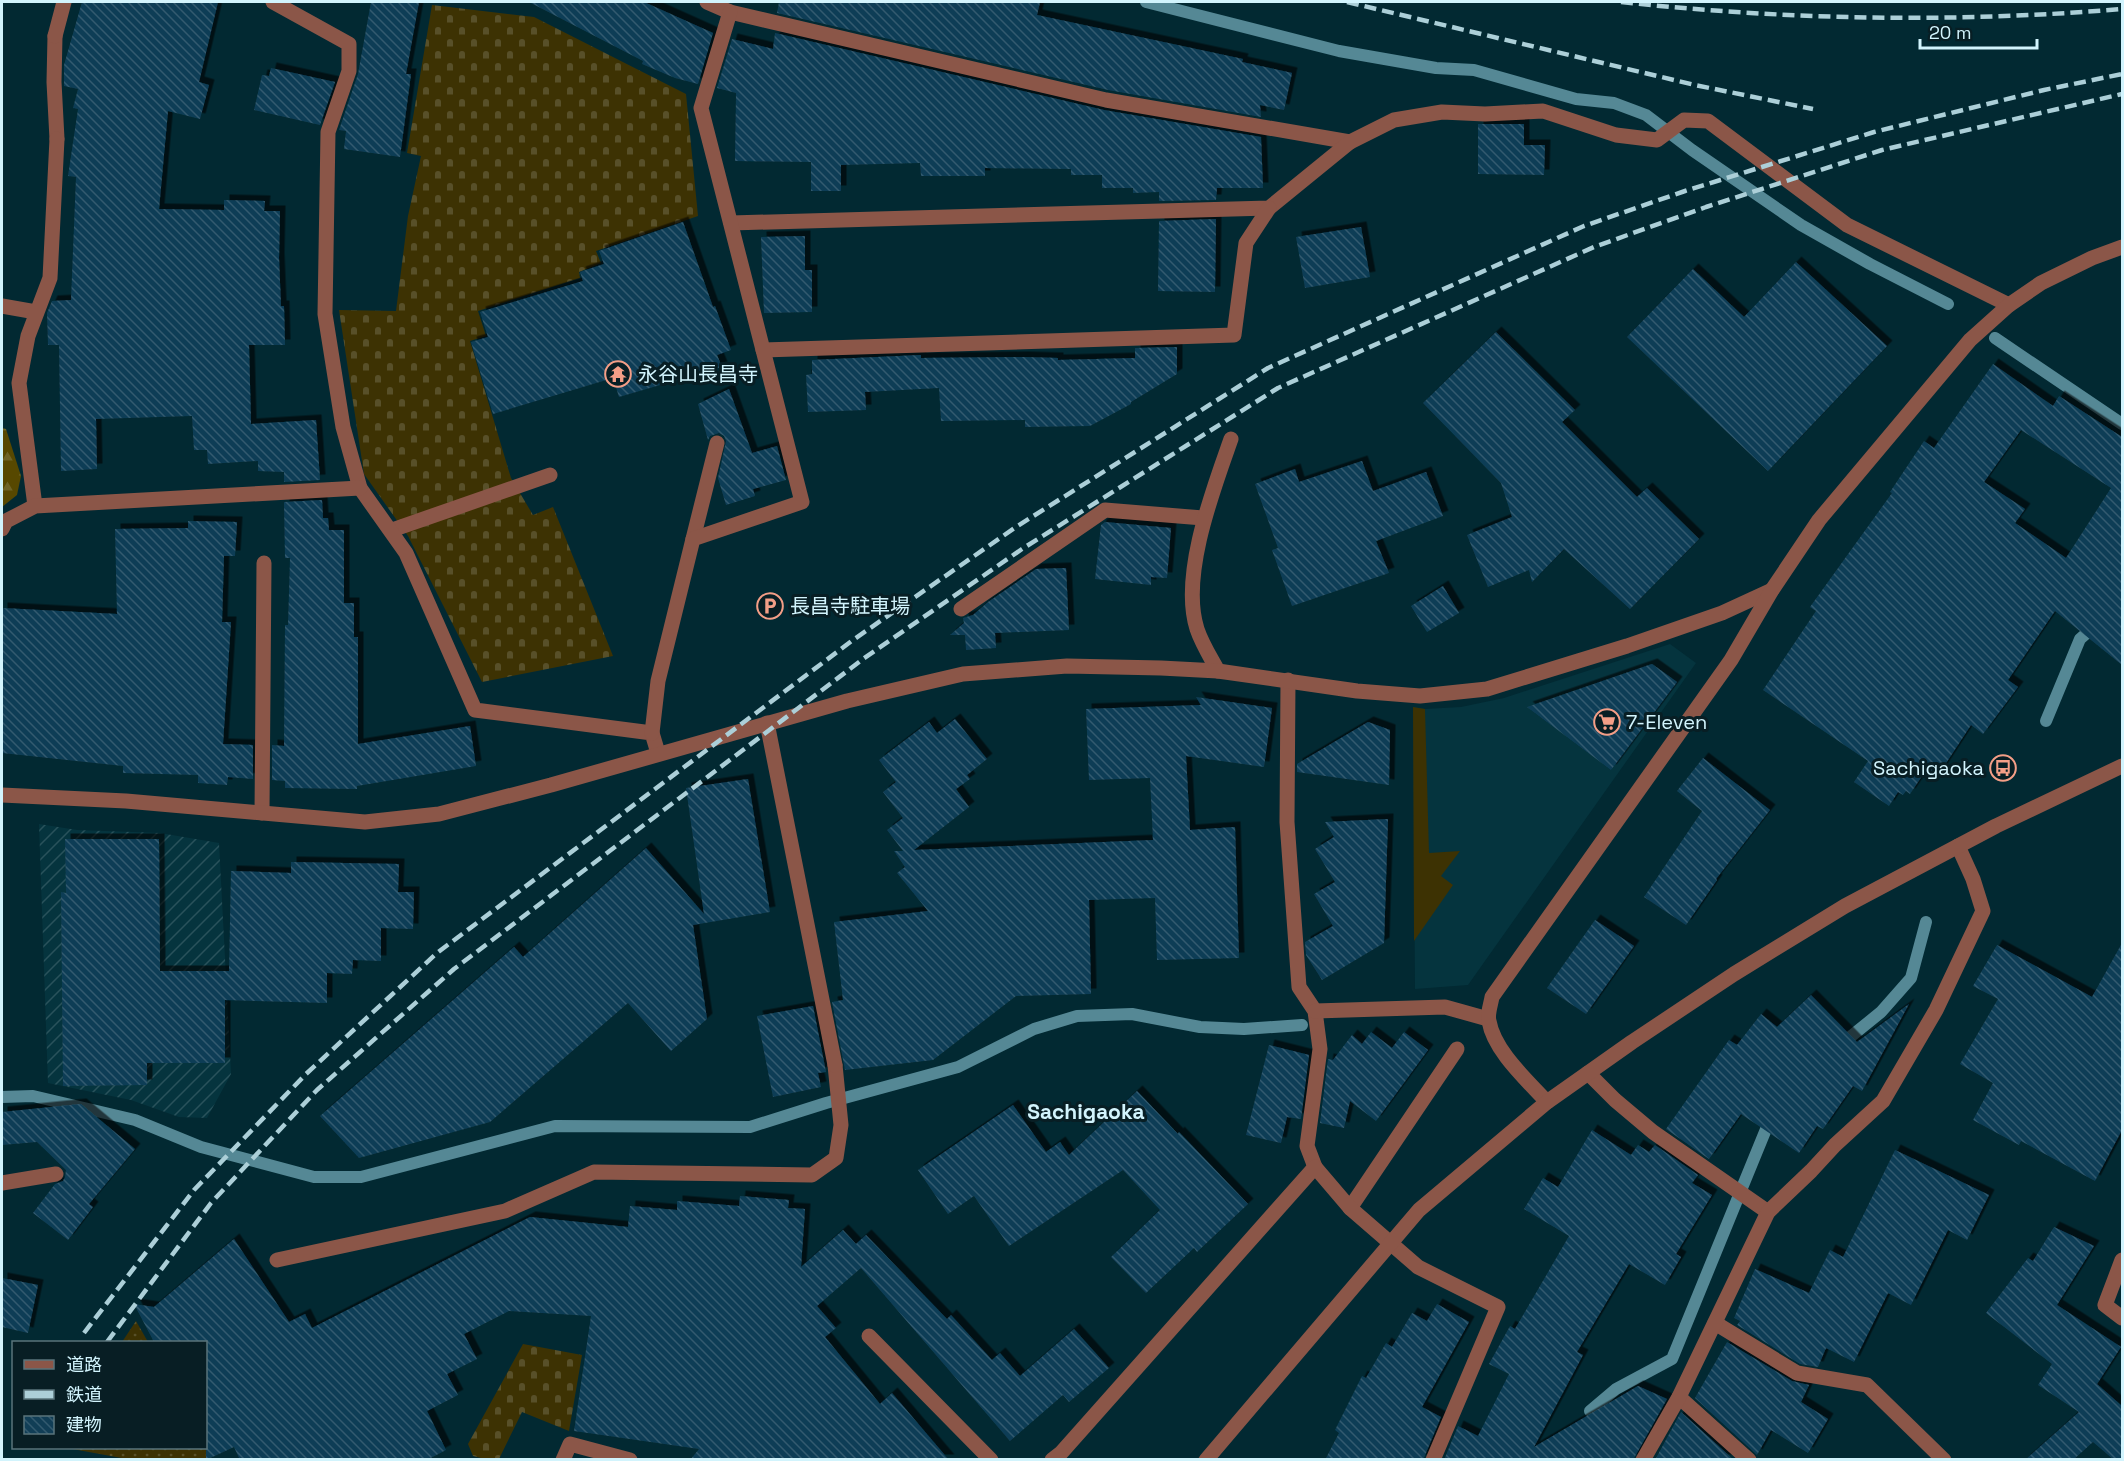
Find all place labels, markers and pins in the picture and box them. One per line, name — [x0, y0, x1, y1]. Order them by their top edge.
temple icon: 永谷山長昌寺 — [603, 359, 633, 389]
place label: 永谷山長昌寺 — [638, 361, 758, 387]
parking icon: 長昌寺駐車場 — [755, 591, 785, 621]
place label: 長昌寺駐車場 — [790, 593, 910, 619]
supermarket icon: 7-Eleven — [1592, 707, 1622, 737]
place label: 7-Eleven — [1626, 709, 1707, 735]
bus stop icon: Sachigaoka — [1988, 753, 2018, 783]
place label: Sachigaoka — [1873, 755, 1984, 781]

